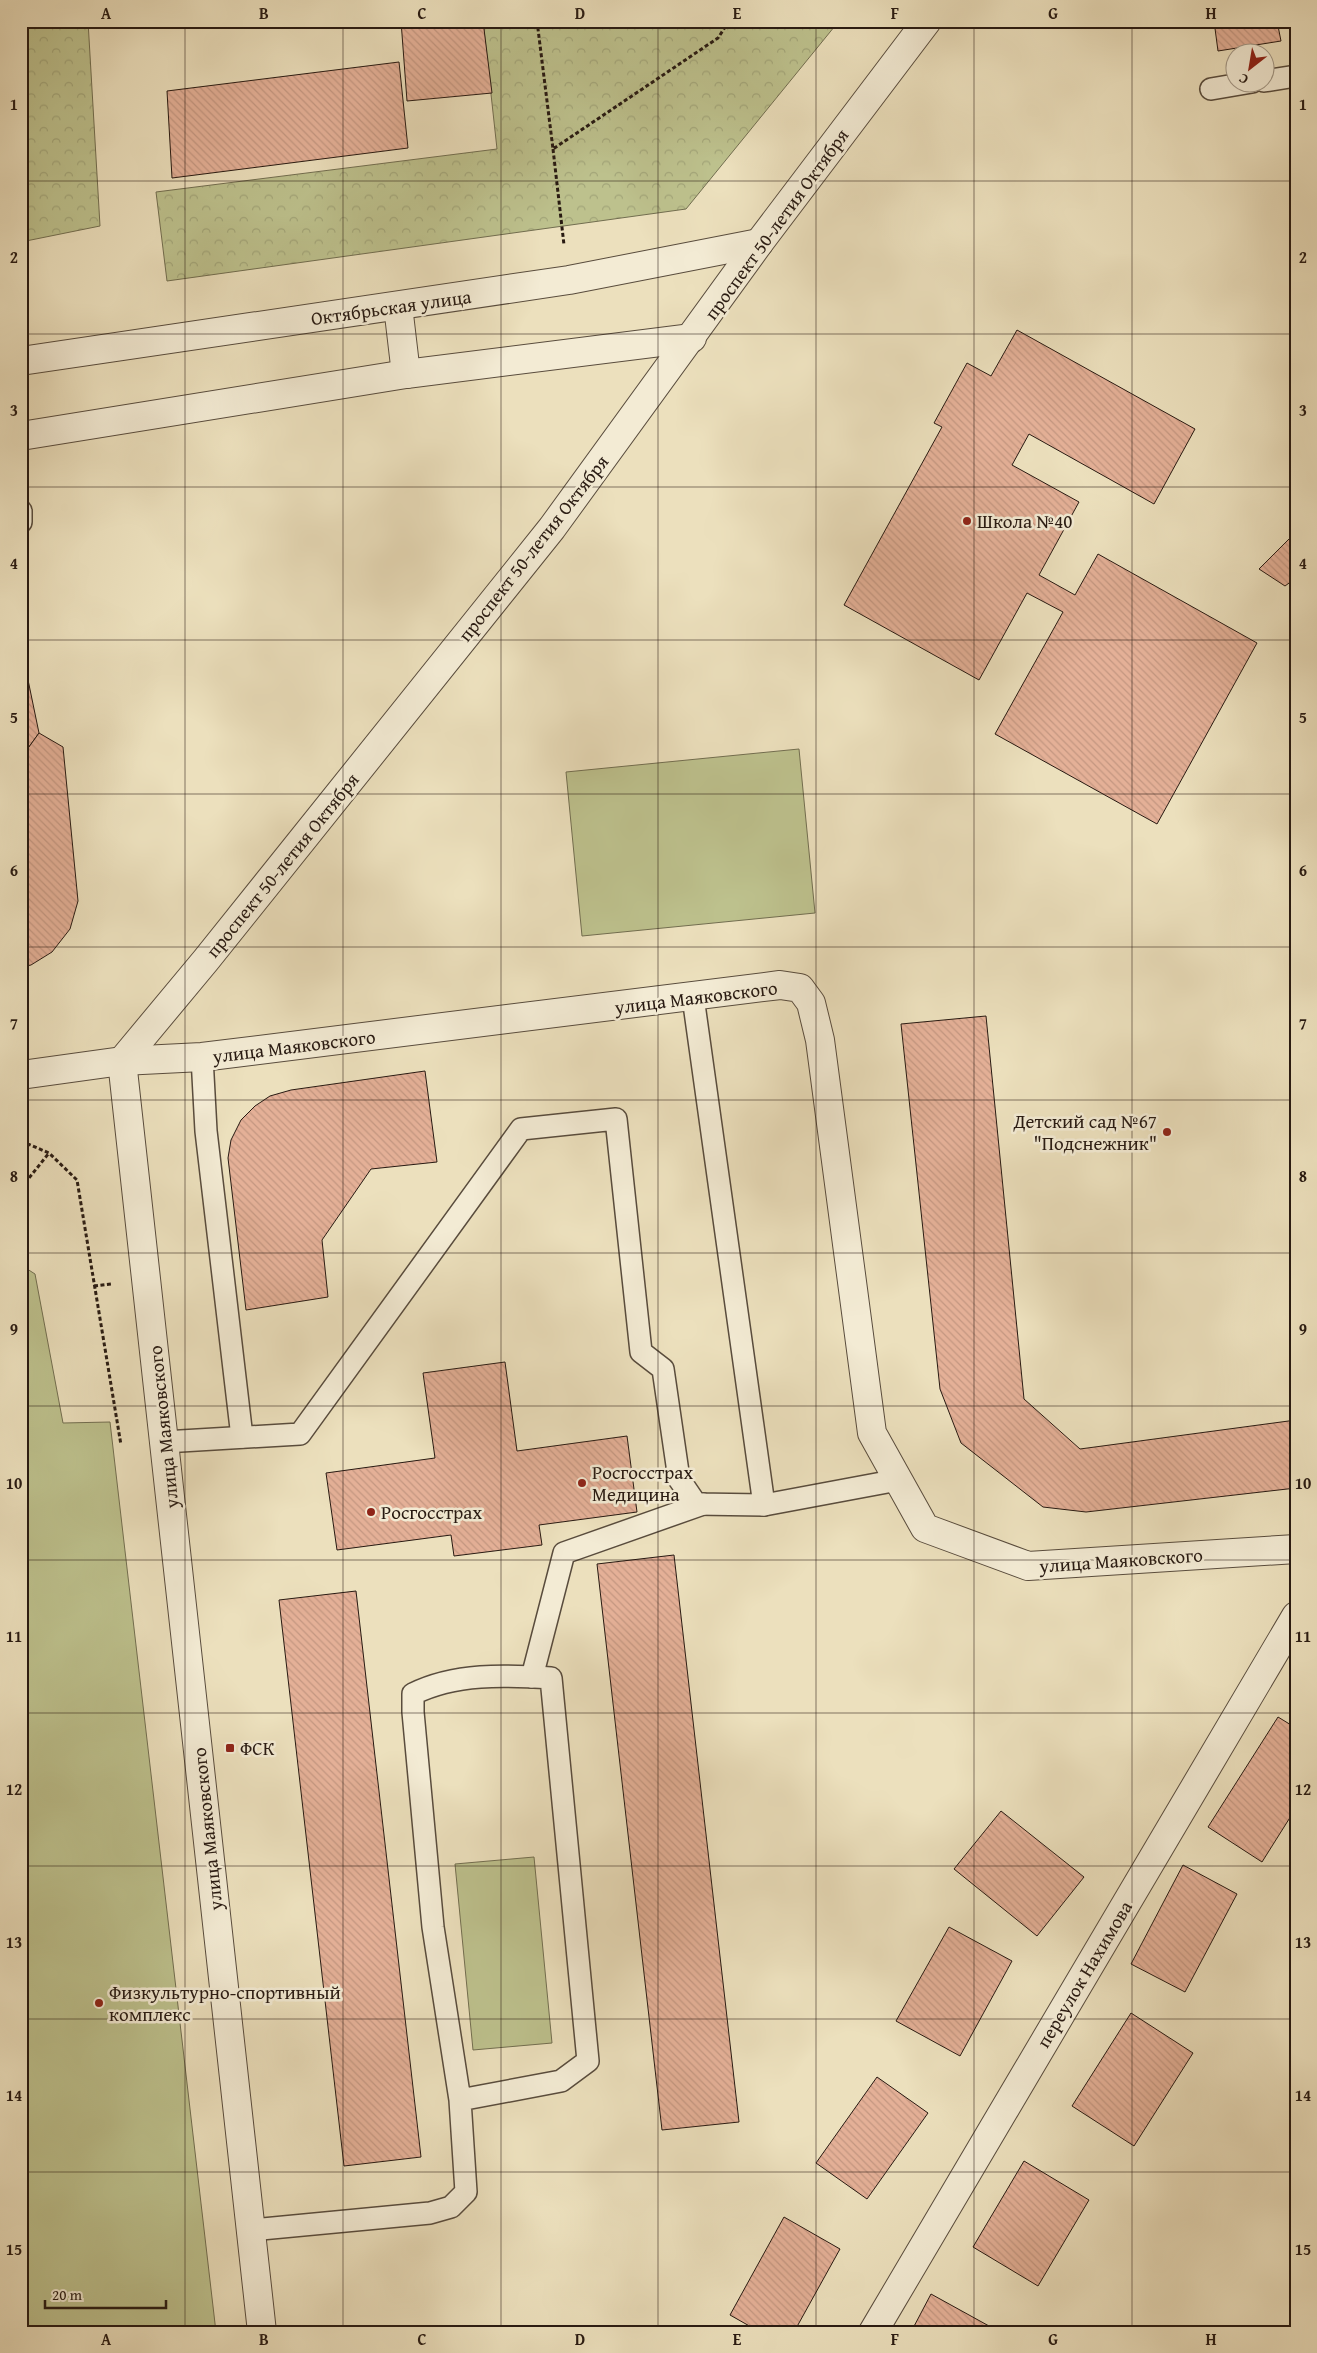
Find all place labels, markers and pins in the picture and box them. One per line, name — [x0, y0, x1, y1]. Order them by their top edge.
place label: Школа №40 — [977, 507, 1072, 535]
marker: Школа №40 — [961, 515, 973, 527]
place label: Детский сад №67 "Подснежник" — [1012, 1107, 1157, 1157]
marker: Детский сад №67 "Подснежник" — [1161, 1126, 1173, 1138]
place label: Росгосстрах Медицина — [592, 1458, 693, 1508]
marker: Росгосстрах Медицина — [576, 1477, 588, 1489]
place label: Росгосстрах — [381, 1498, 482, 1526]
marker: Росгосстрах — [365, 1506, 377, 1518]
place label: ФСК — [240, 1734, 275, 1762]
marker: ФСК — [224, 1742, 236, 1754]
place label: Физкультурно-спортивный комплекс — [109, 1978, 341, 2028]
marker: Физкультурно-спортивный комплекс — [93, 1997, 105, 2009]

